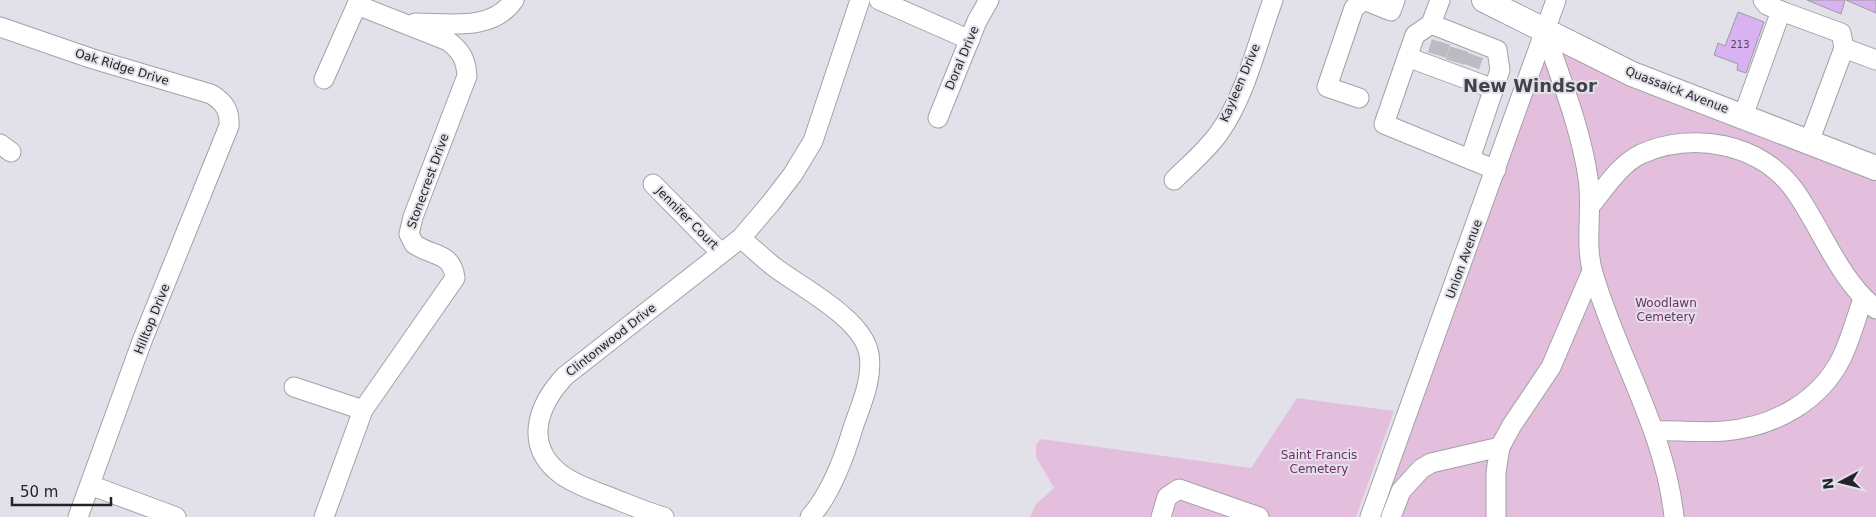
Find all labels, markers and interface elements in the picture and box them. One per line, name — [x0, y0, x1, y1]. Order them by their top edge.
street label: Doral Drive — [942, 24, 982, 92]
house number: 213 — [1730, 39, 1750, 50]
street label: Kayleen Drive — [1217, 42, 1263, 124]
street label: Oak Ridge Drive — [73, 46, 171, 88]
street label: Quassaick Avenue — [1623, 64, 1731, 116]
district label: New Windsor — [1463, 75, 1597, 96]
street label: Stonecrest Drive — [404, 132, 452, 230]
street label: Jennifer Court — [652, 183, 721, 252]
street label: Union Avenue — [1443, 218, 1485, 300]
street label: Hilltop Drive — [132, 282, 172, 356]
park label: Woodlawn Cemetery — [1635, 296, 1697, 324]
street label: Clintonwood Drive — [563, 301, 659, 379]
park label: Saint Francis Cemetery — [1281, 448, 1357, 476]
north arrow — [1816, 457, 1866, 507]
scale bar — [12, 474, 111, 506]
text: N — [1819, 477, 1837, 490]
text: 50 m — [20, 483, 58, 501]

